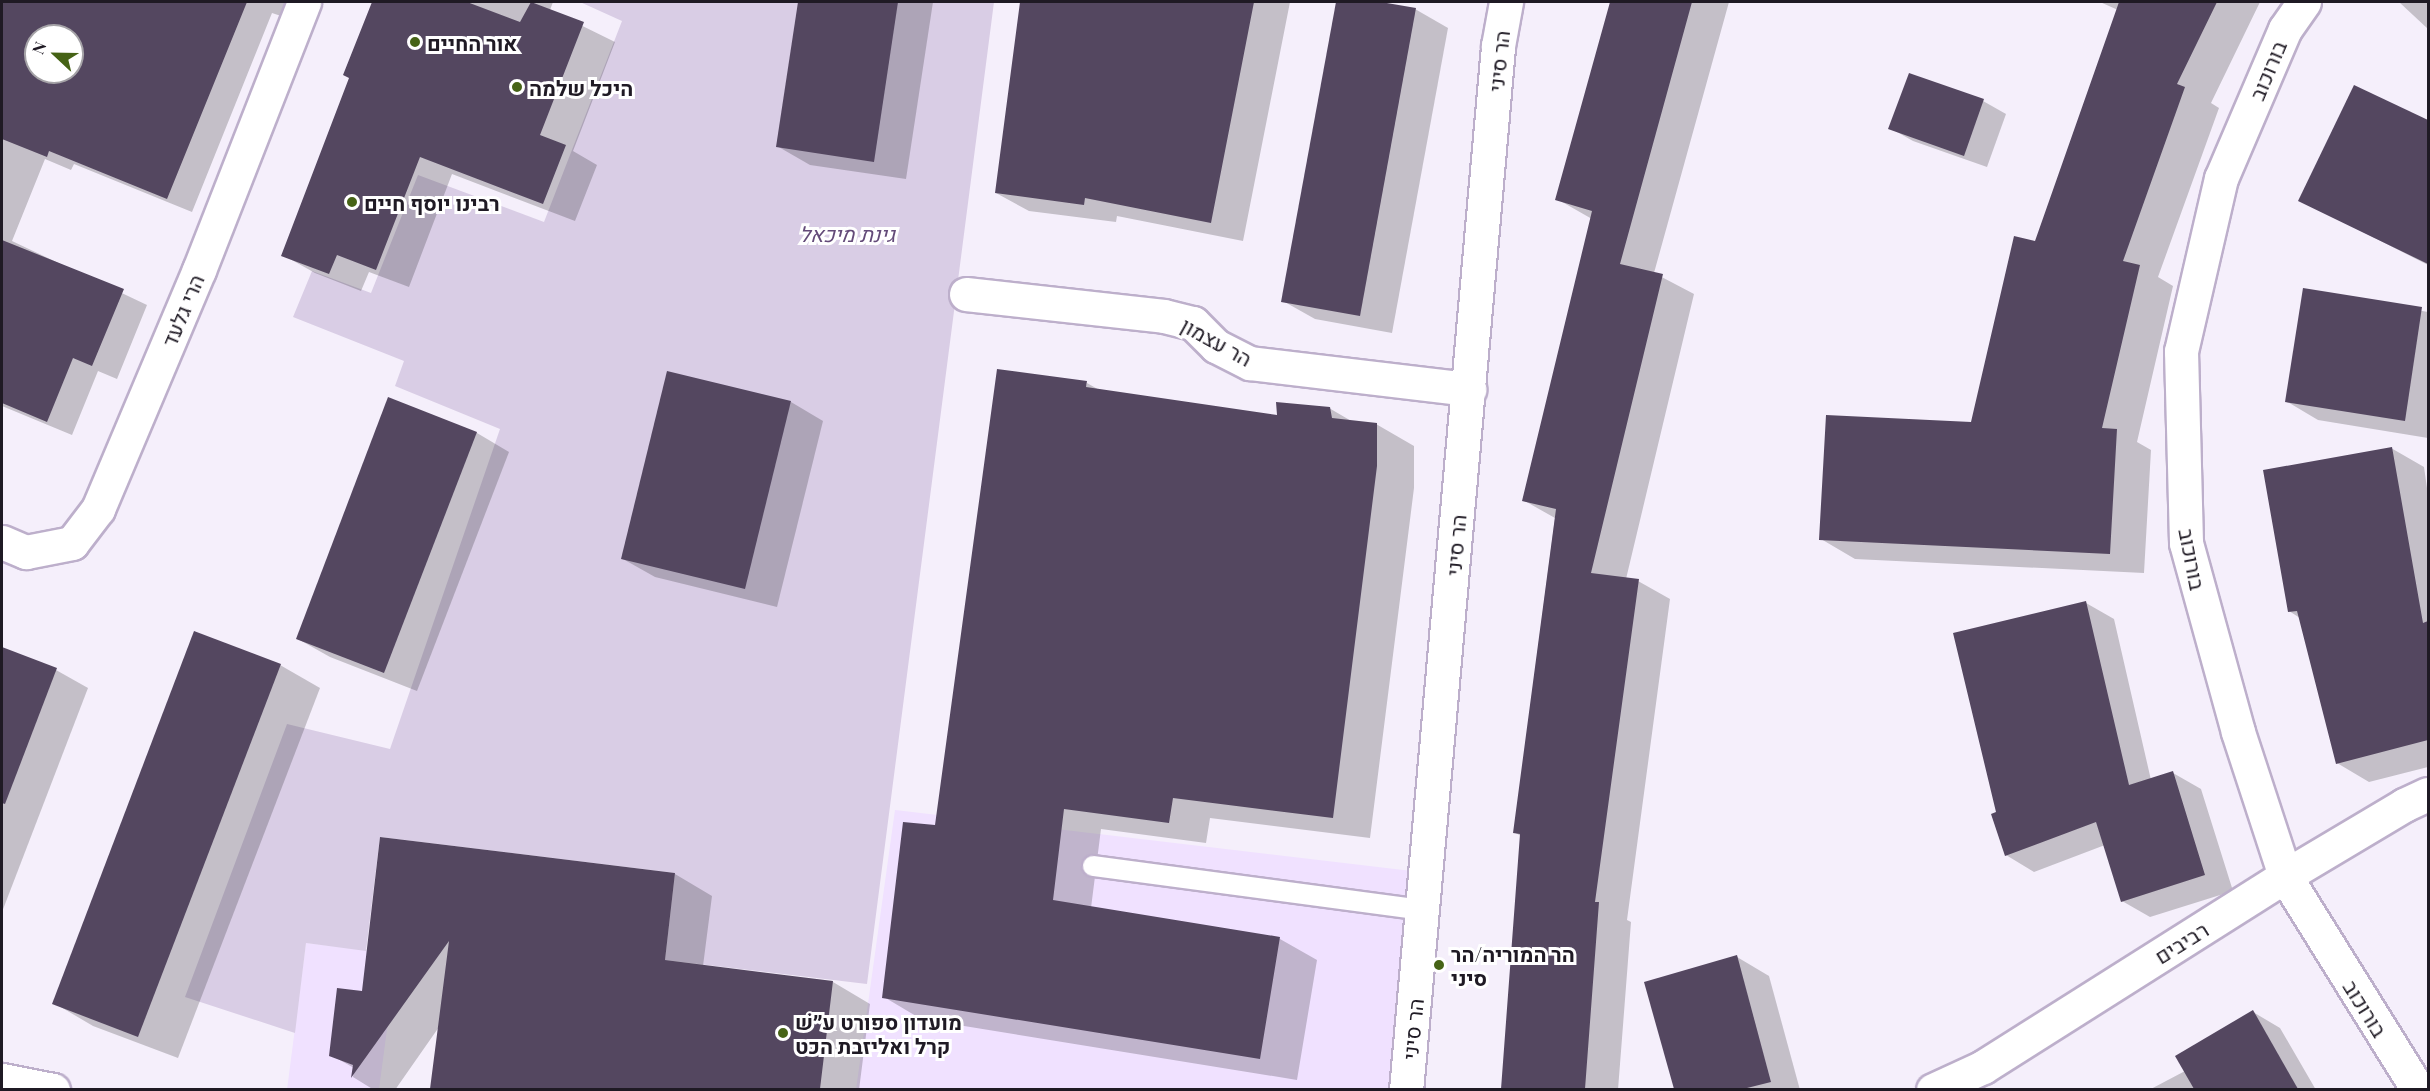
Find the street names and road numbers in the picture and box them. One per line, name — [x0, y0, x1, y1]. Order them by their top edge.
street label: הר סיני — [1482, 29, 1514, 93]
street label: בורוכוב — [2243, 36, 2291, 104]
street label: הרי גלעד — [156, 270, 208, 350]
street label: הר עצמון — [1177, 311, 1257, 371]
street label: הר סיני — [1440, 513, 1470, 577]
street label: בורוכוב — [2175, 526, 2211, 592]
street label: רביבים — [2150, 916, 2212, 968]
street label: בורוכוב — [2339, 975, 2393, 1041]
street label: הר סיני — [1396, 997, 1428, 1061]

